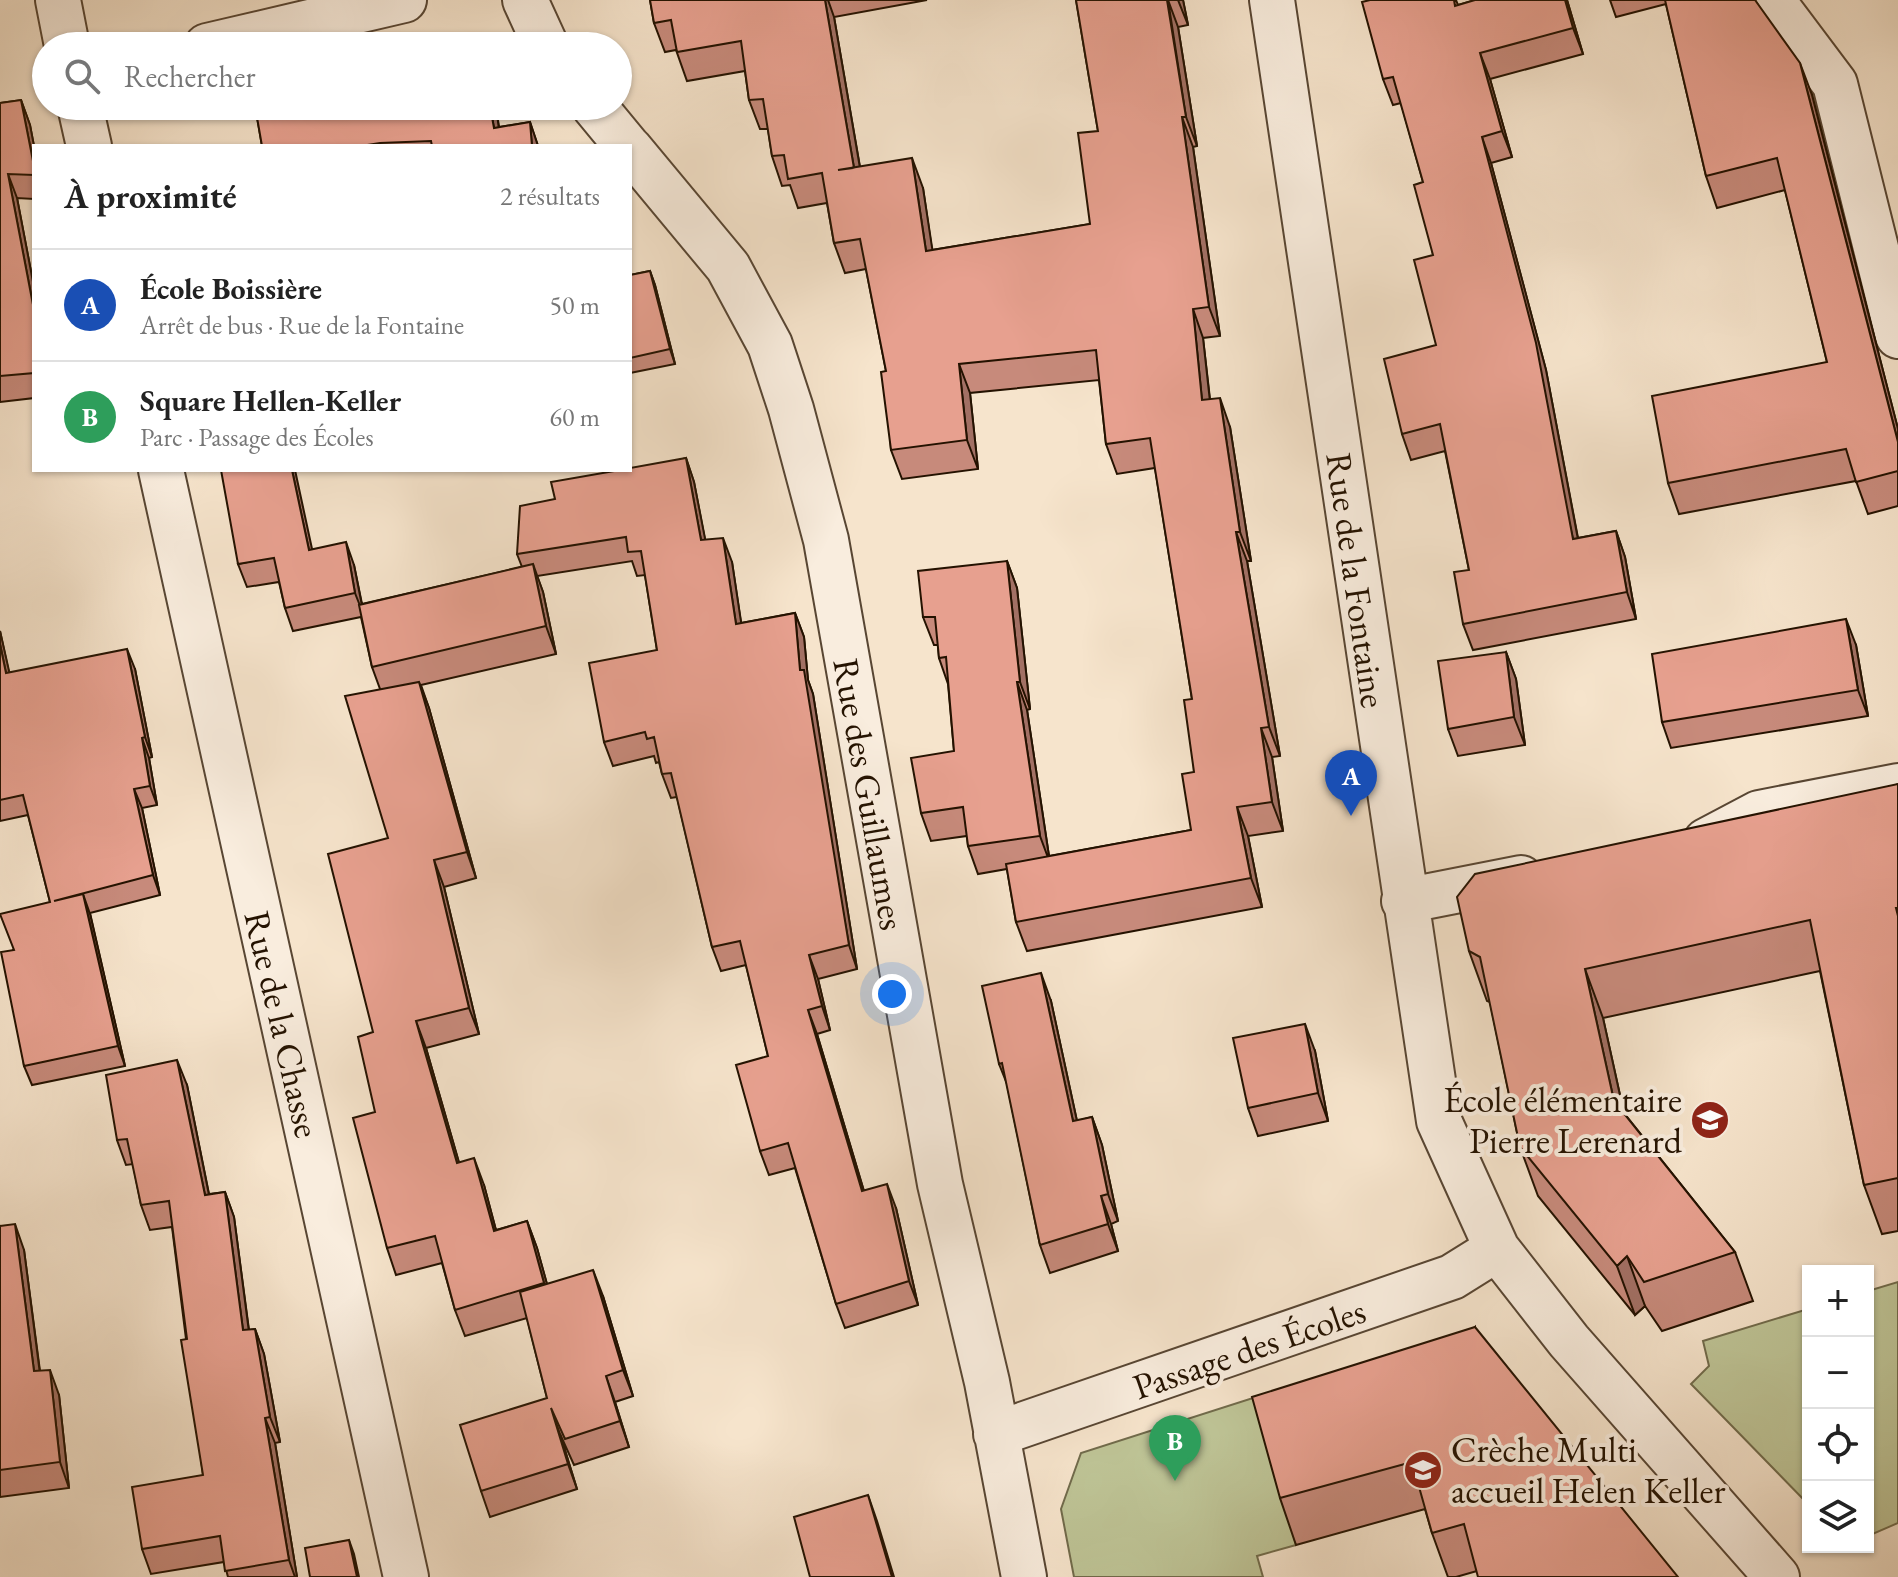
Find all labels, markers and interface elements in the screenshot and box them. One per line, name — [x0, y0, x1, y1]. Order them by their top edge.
search box — [32, 32, 632, 120]
icon: search — [60, 54, 104, 98]
text: Rechercher — [124, 57, 256, 96]
text: À proximité — [64, 174, 237, 218]
text: 2 résultats — [500, 179, 600, 213]
text: École Boissière — [140, 269, 322, 308]
text: A — [81, 288, 99, 322]
text: 50 m — [550, 288, 600, 322]
text: Arrêt de bus · Rue de la Fontaine — [140, 308, 464, 342]
text: Square Hellen-Keller — [140, 381, 401, 420]
text: B — [82, 400, 98, 434]
text: 60 m — [550, 400, 600, 434]
text: Parc · Passage des Écoles — [140, 420, 374, 454]
street label: Rue de la Fontaine — [1315, 449, 1398, 711]
street label: Rue des Guillaumes — [822, 654, 917, 934]
pin: A — [1325, 750, 1377, 816]
street label: Rue de la Chasse — [234, 906, 331, 1142]
your location — [872, 974, 912, 1014]
place label: École élémentaire Pierre Lerenard — [1443, 1076, 1683, 1164]
school or university icon: École élémentaire Pierre Lerenard — [1689, 1099, 1731, 1141]
map controls — [1802, 1265, 1874, 1553]
button: + — [1802, 1265, 1874, 1337]
street label: Passage des Écoles — [1127, 1287, 1372, 1410]
button: − — [1802, 1337, 1874, 1409]
button: locate — [1802, 1409, 1874, 1481]
pin: B — [1149, 1415, 1201, 1481]
place label: Crèche Multi accueil Helen Keller — [1451, 1426, 1726, 1514]
school or university icon: Crèche Multi accueil Helen Keller — [1402, 1449, 1444, 1491]
button: layers — [1802, 1481, 1874, 1553]

